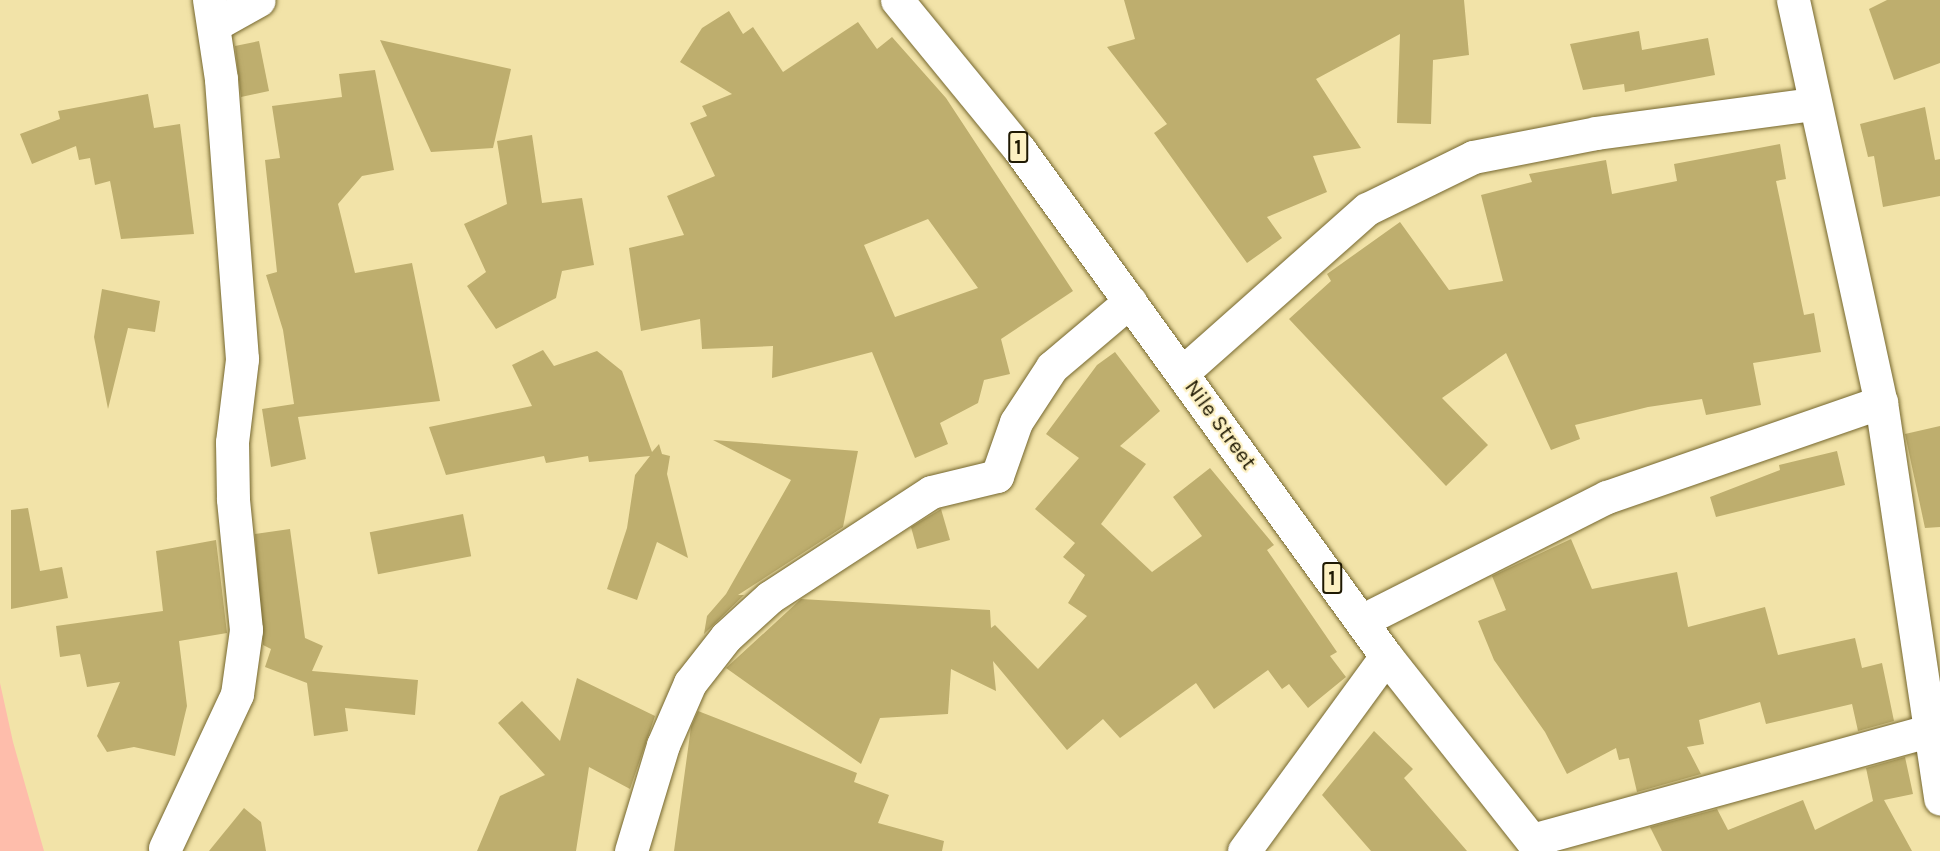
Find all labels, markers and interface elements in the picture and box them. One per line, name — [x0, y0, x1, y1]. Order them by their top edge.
road number: 1 — [1008, 129, 1028, 165]
street label: Nile Street — [1179, 375, 1261, 475]
road number: 1 — [1322, 560, 1342, 596]

